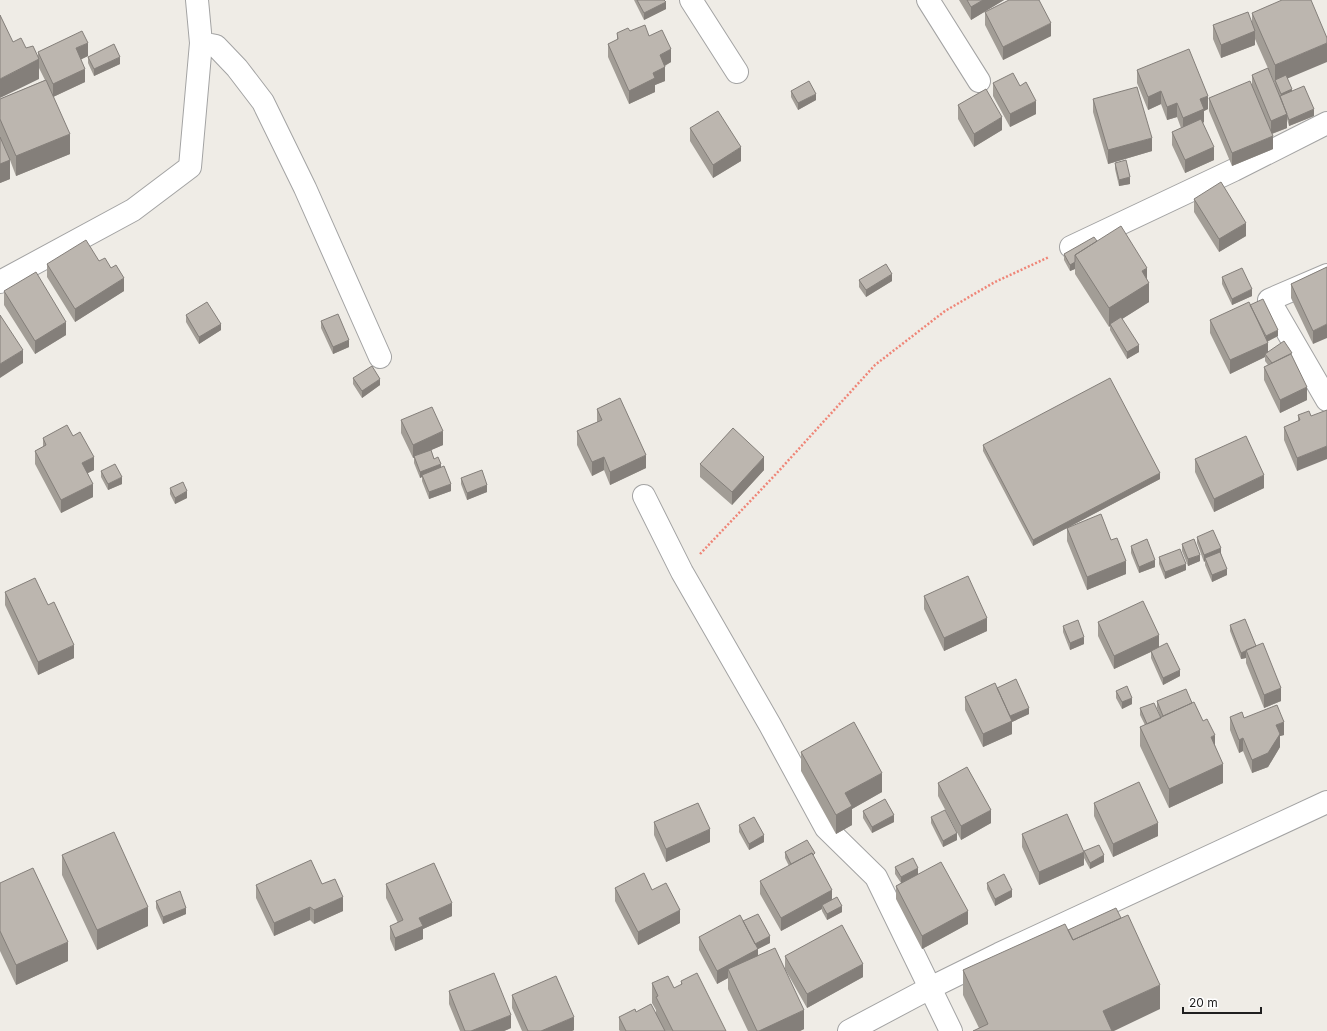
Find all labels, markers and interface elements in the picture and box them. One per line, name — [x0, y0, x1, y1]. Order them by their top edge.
scale bar — [1183, 989, 1261, 1015]
text: 20 m — [1189, 995, 1218, 1010]

